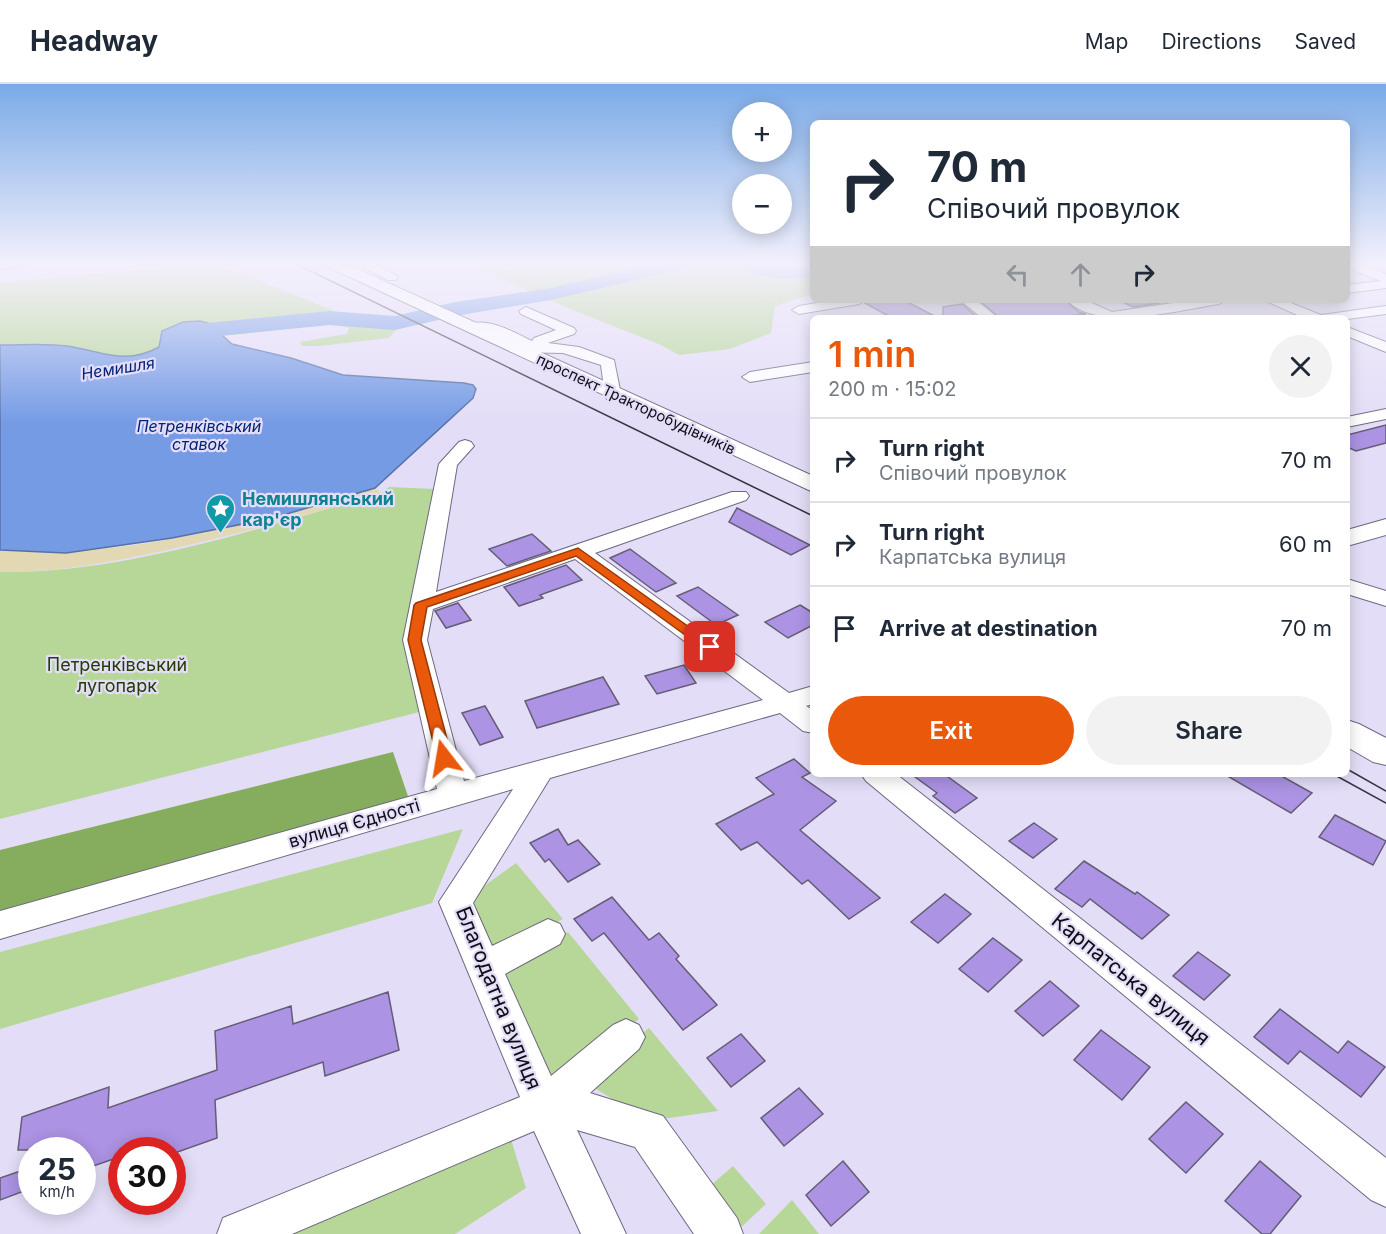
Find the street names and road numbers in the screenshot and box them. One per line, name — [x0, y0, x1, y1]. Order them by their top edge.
street label: проспект Тракторобудівників — [534, 349, 738, 459]
street label: вулиця Єдності — [286, 794, 422, 852]
street label: Благодатна вулиця — [451, 903, 547, 1093]
street label: Карпатська вулиця — [1047, 907, 1215, 1051]

